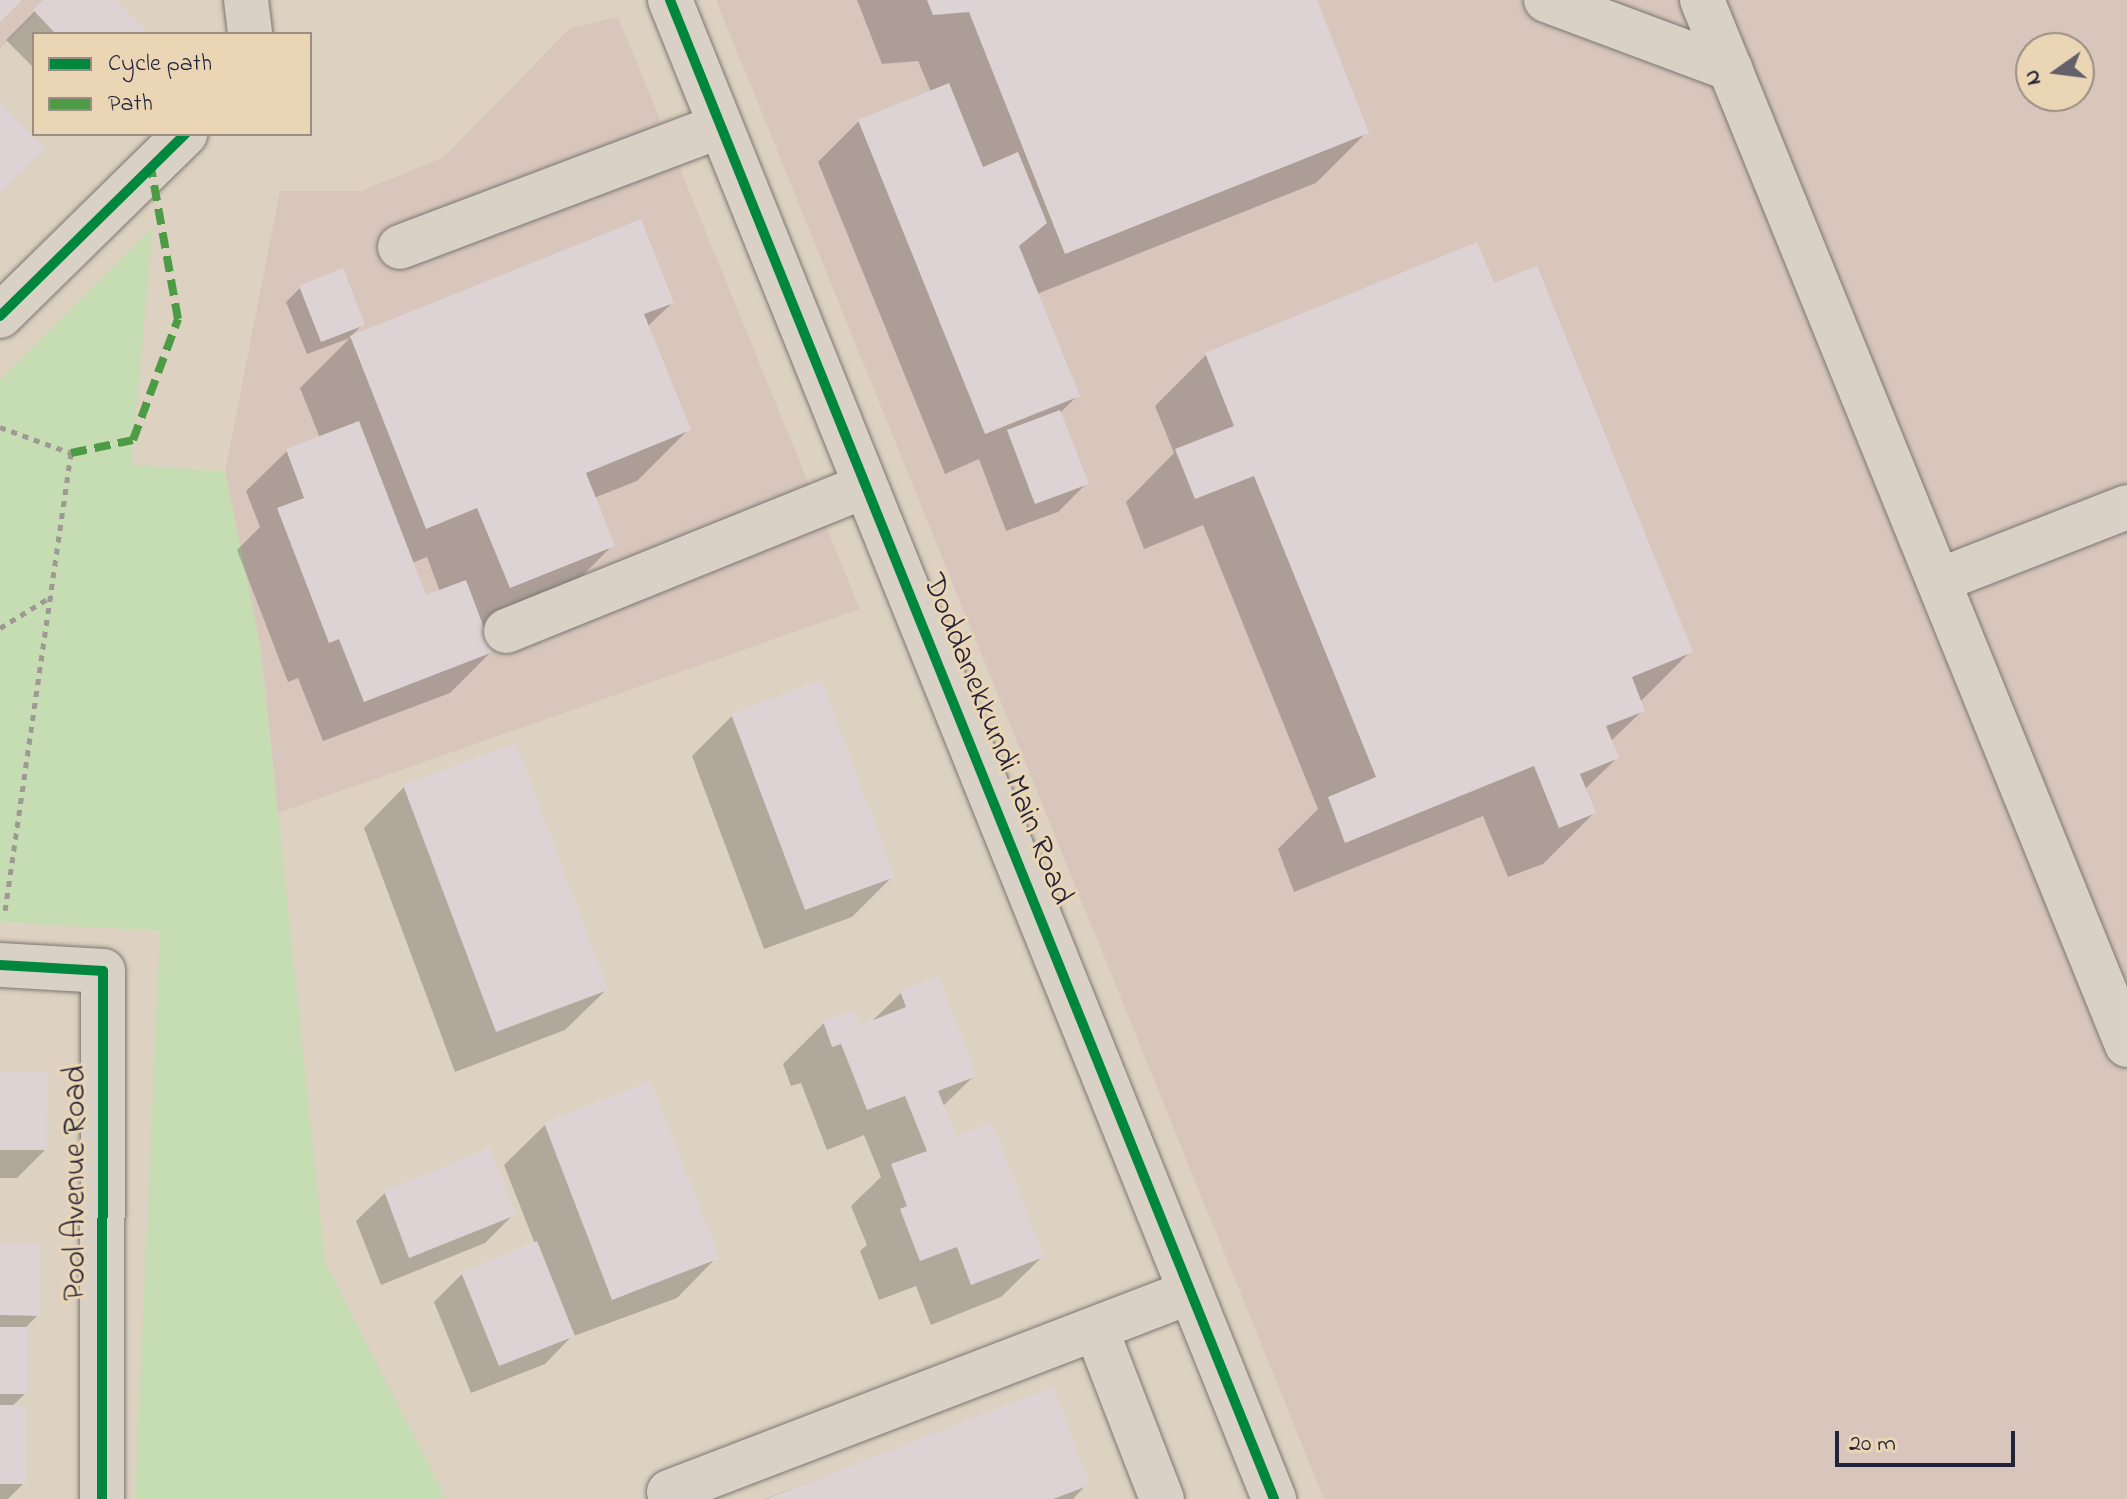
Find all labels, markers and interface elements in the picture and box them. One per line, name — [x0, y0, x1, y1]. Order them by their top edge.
legend — [32, 32, 312, 136]
north arrow — [2015, 32, 2095, 112]
text: Cycle path — [108, 47, 212, 82]
text: N — [2016, 66, 2051, 88]
text: Path — [108, 87, 153, 122]
street label: Doddanekkundi Main Road — [912, 569, 1080, 911]
street label: Pool Avenue Road — [58, 1065, 96, 1301]
scale bar — [1839, 1415, 2019, 1465]
text: 20 m — [1849, 1427, 1896, 1462]

